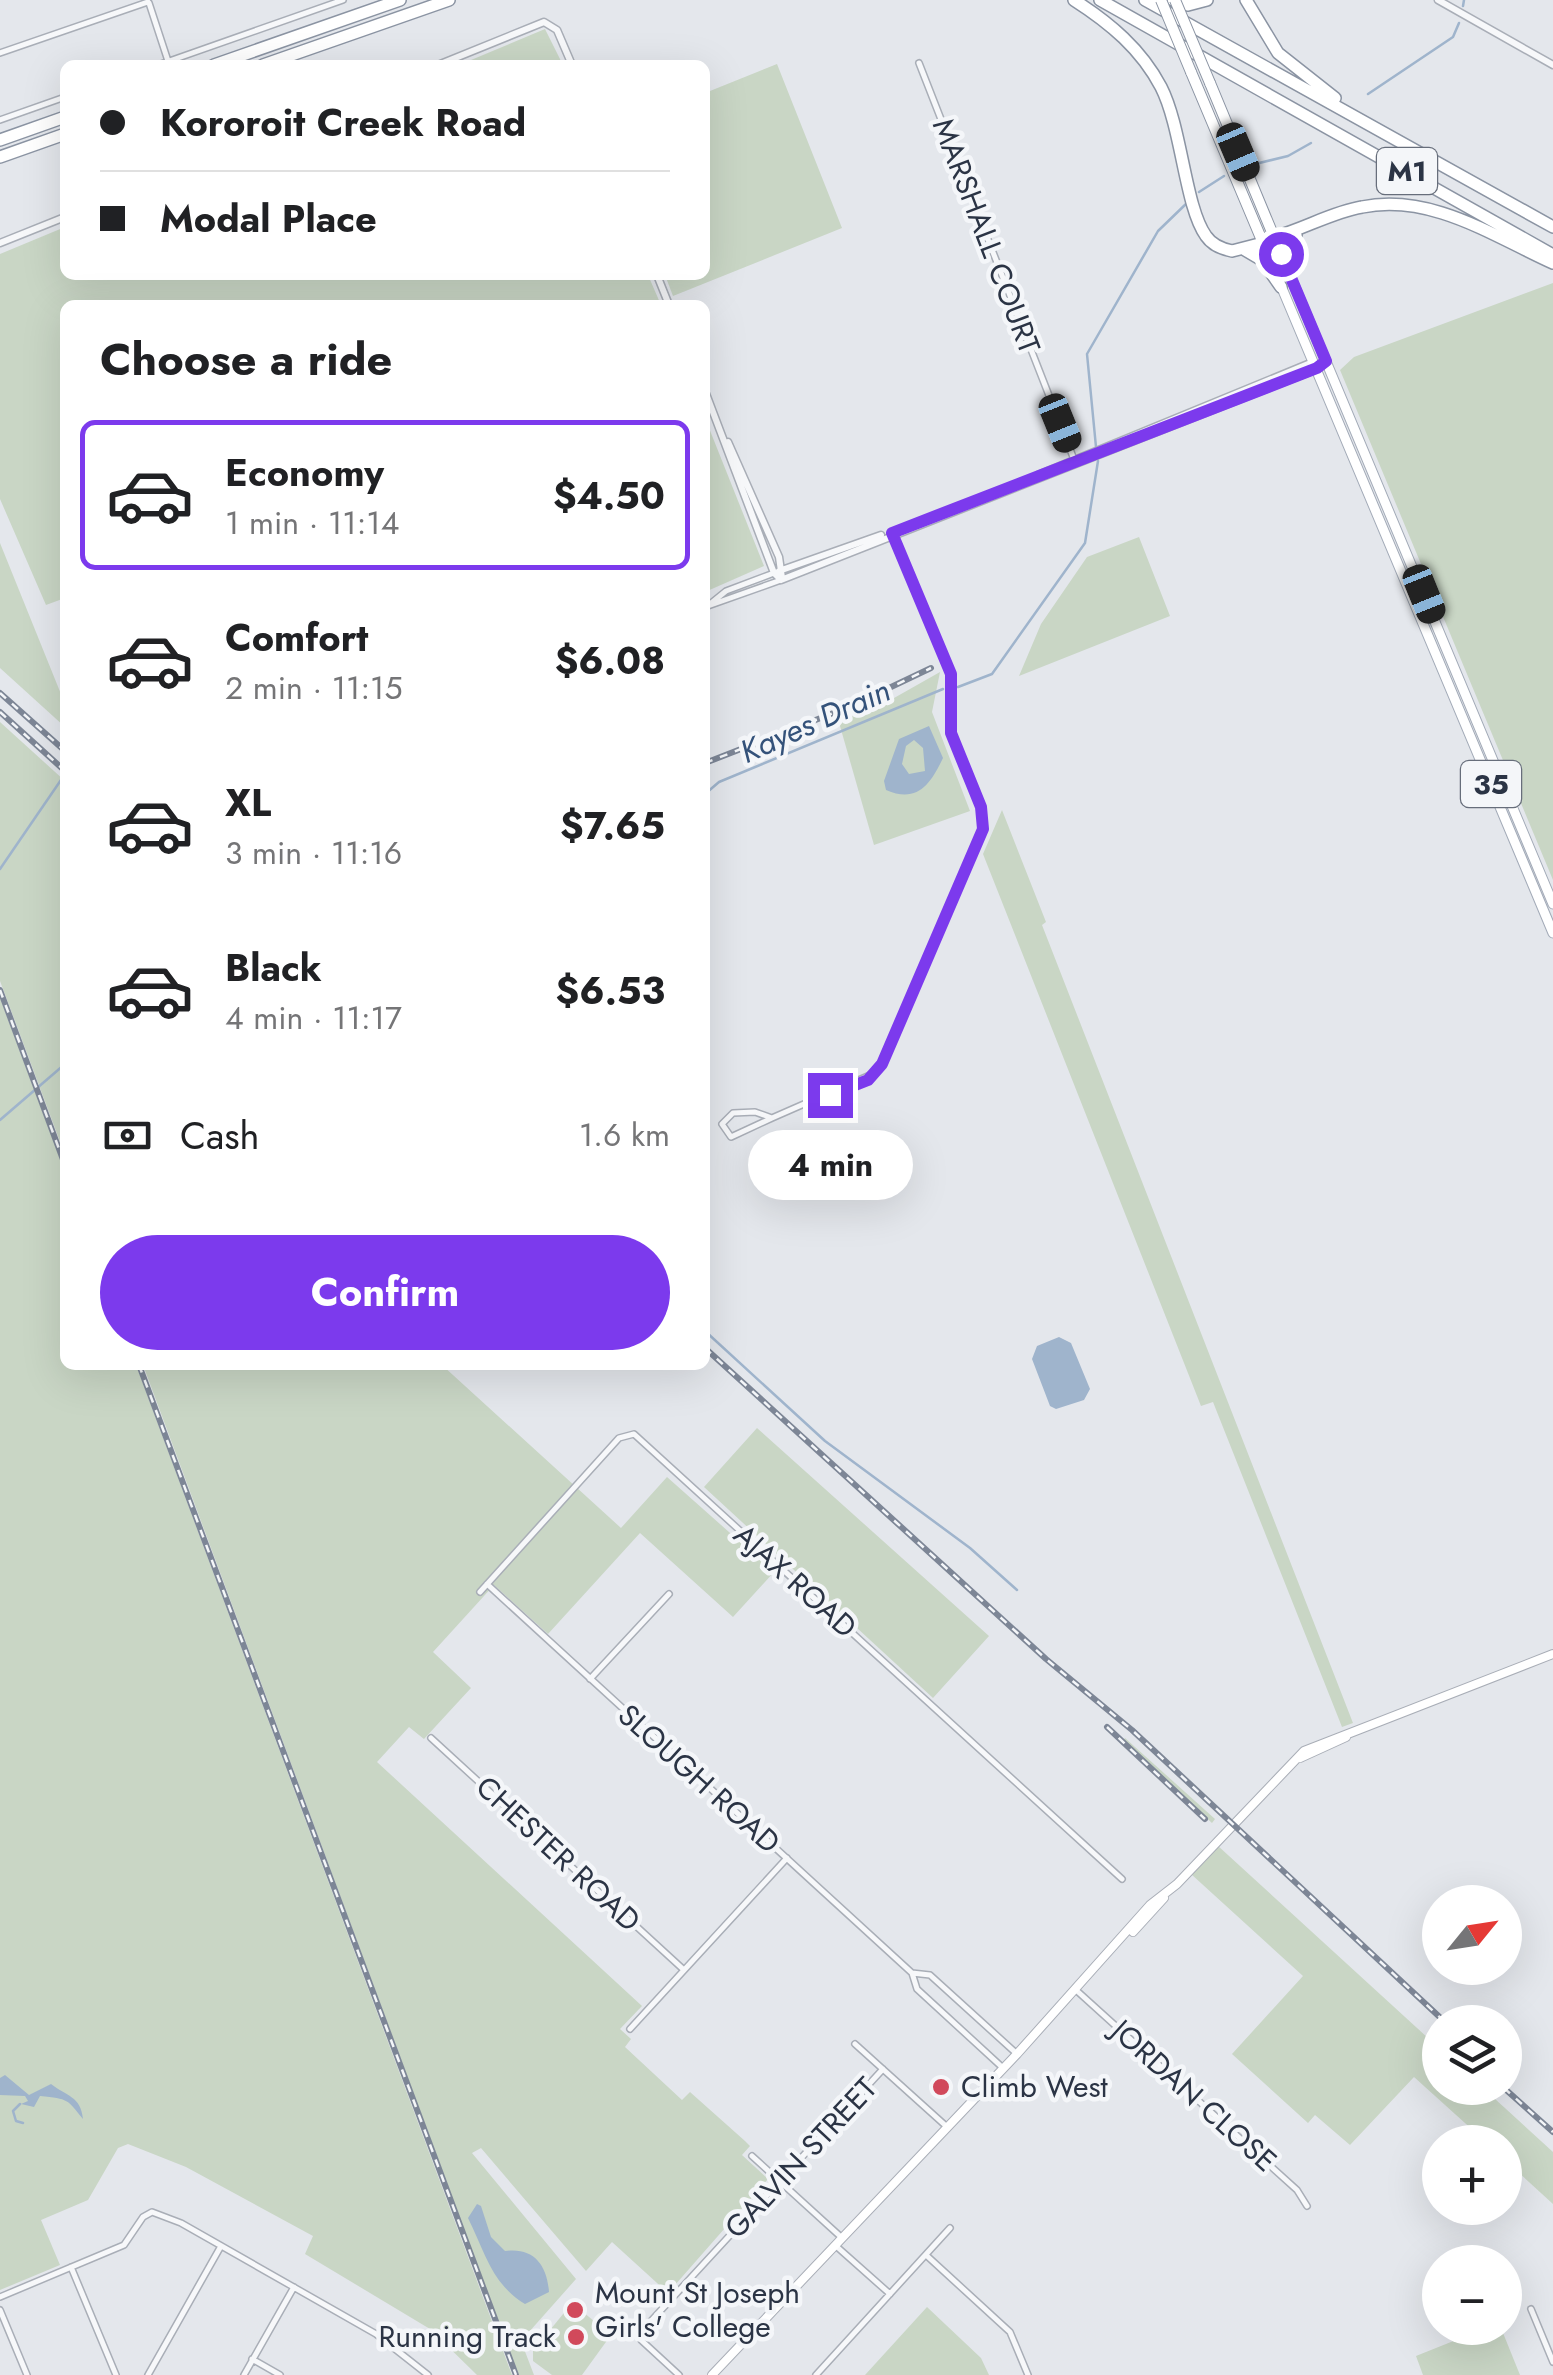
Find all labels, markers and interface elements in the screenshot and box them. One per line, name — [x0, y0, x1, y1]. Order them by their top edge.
text: Kororoit Creek Road — [160, 95, 526, 150]
street label: MARSHALL COURT — [922, 112, 1051, 360]
car — [1212, 119, 1264, 185]
road number: M1 — [1377, 148, 1437, 194]
text: Modal Place — [160, 191, 377, 246]
route start — [1259, 232, 1304, 277]
text: Choose a ride — [100, 327, 392, 392]
car — [1035, 390, 1085, 456]
text: Economy — [225, 445, 384, 500]
icon: car — [105, 450, 195, 540]
text: $4.50 — [553, 468, 665, 523]
text: 1 min · 11:14 — [225, 500, 399, 546]
car — [1399, 561, 1449, 627]
text: Comfort — [225, 610, 368, 665]
icon: car — [105, 615, 195, 705]
text: $6.08 — [555, 633, 665, 688]
text: 2 min · 11:15 — [225, 665, 403, 711]
water label: Kayes Drain — [732, 667, 898, 775]
road number: 35 — [1461, 761, 1521, 807]
text: XL — [225, 775, 271, 830]
icon: car — [105, 780, 195, 870]
text: $7.65 — [560, 798, 665, 853]
text: 3 min · 11:16 — [225, 830, 402, 876]
text: Black — [225, 940, 322, 995]
icon: car — [105, 945, 195, 1035]
text: $6.53 — [556, 963, 665, 1018]
text: 4 min · 11:17 — [225, 995, 402, 1041]
route end — [808, 1073, 853, 1118]
icon: cash — [100, 1108, 155, 1163]
text: Cash — [180, 1108, 260, 1163]
text: 1.6 km — [579, 1112, 670, 1158]
callout: 4 min — [748, 1130, 912, 1200]
text: 4 min — [788, 1142, 873, 1188]
button: Confirm — [100, 1235, 670, 1350]
street label: AJAX ROAD — [724, 1514, 866, 1648]
street label: SLOUGH ROAD — [609, 1694, 790, 1863]
street label: CHESTER ROAD — [467, 1766, 650, 1941]
north arrow — [1422, 1885, 1522, 1985]
map controls — [1422, 1885, 1522, 2345]
button: layers — [1422, 2005, 1522, 2105]
street label: JORDAN CLOSE — [1099, 2007, 1286, 2182]
place label: Climb West — [961, 2065, 1109, 2108]
street label: GALVIN STREET — [715, 2068, 887, 2248]
marker: Climb West — [930, 2076, 952, 2098]
button: + — [1422, 2125, 1522, 2225]
button: − — [1422, 2245, 1522, 2345]
place label: Mount St Joseph Girls' College — [595, 2271, 800, 2348]
marker: Mount St Joseph Girls' College — [564, 2299, 586, 2321]
place label: Running Track — [378, 2315, 557, 2358]
marker: Running Track — [565, 2326, 587, 2348]

